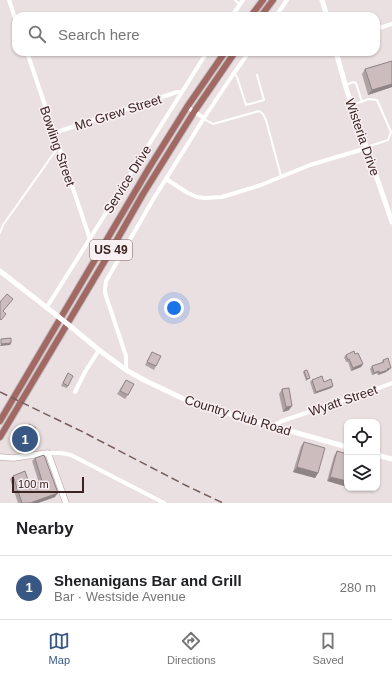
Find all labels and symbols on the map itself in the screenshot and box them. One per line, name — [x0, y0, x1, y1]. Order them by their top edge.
street label: Mc Grew Street — [73, 91, 164, 134]
street label: Wisteria Drive — [342, 96, 383, 178]
street label: Bowling Street — [37, 104, 78, 189]
street label: Service Drive — [101, 143, 154, 216]
road number: US 49 — [90, 240, 132, 260]
your location — [164, 298, 184, 318]
street label: Wyatt Street — [307, 382, 380, 419]
street label: Country Club Road — [183, 392, 293, 439]
pin: 1 — [12, 424, 38, 454]
scale bar — [12, 475, 84, 494]

